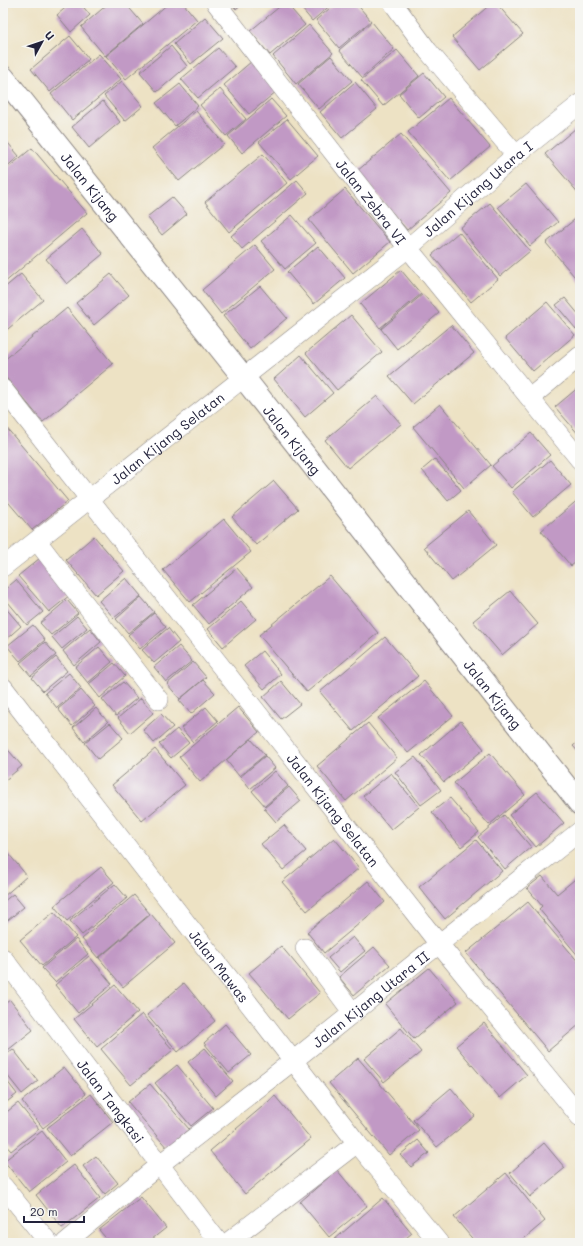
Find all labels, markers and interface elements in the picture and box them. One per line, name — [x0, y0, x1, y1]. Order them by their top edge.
north arrow — [22, 22, 62, 62]
text: U — [42, 27, 58, 43]
street label: Jalan Kijang Utara I — [419, 136, 536, 241]
street label: Jalan Kijang — [57, 148, 124, 225]
street label: Jalan Zebra VI — [332, 155, 411, 248]
street label: Jalan Kijang Selatan — [107, 387, 228, 488]
street label: Jalan Kijang — [259, 401, 326, 478]
street label: Jalan Kijang — [460, 655, 526, 732]
street label: Jalan Kijang Selatan — [283, 749, 384, 870]
street label: Jalan Mawas — [185, 926, 254, 1006]
street label: Jalan Kijang Utara II — [308, 946, 433, 1051]
street label: Jalan Tangkasi — [73, 1055, 149, 1146]
scale bar — [24, 1198, 84, 1224]
text: 20 m — [30, 1203, 58, 1219]

